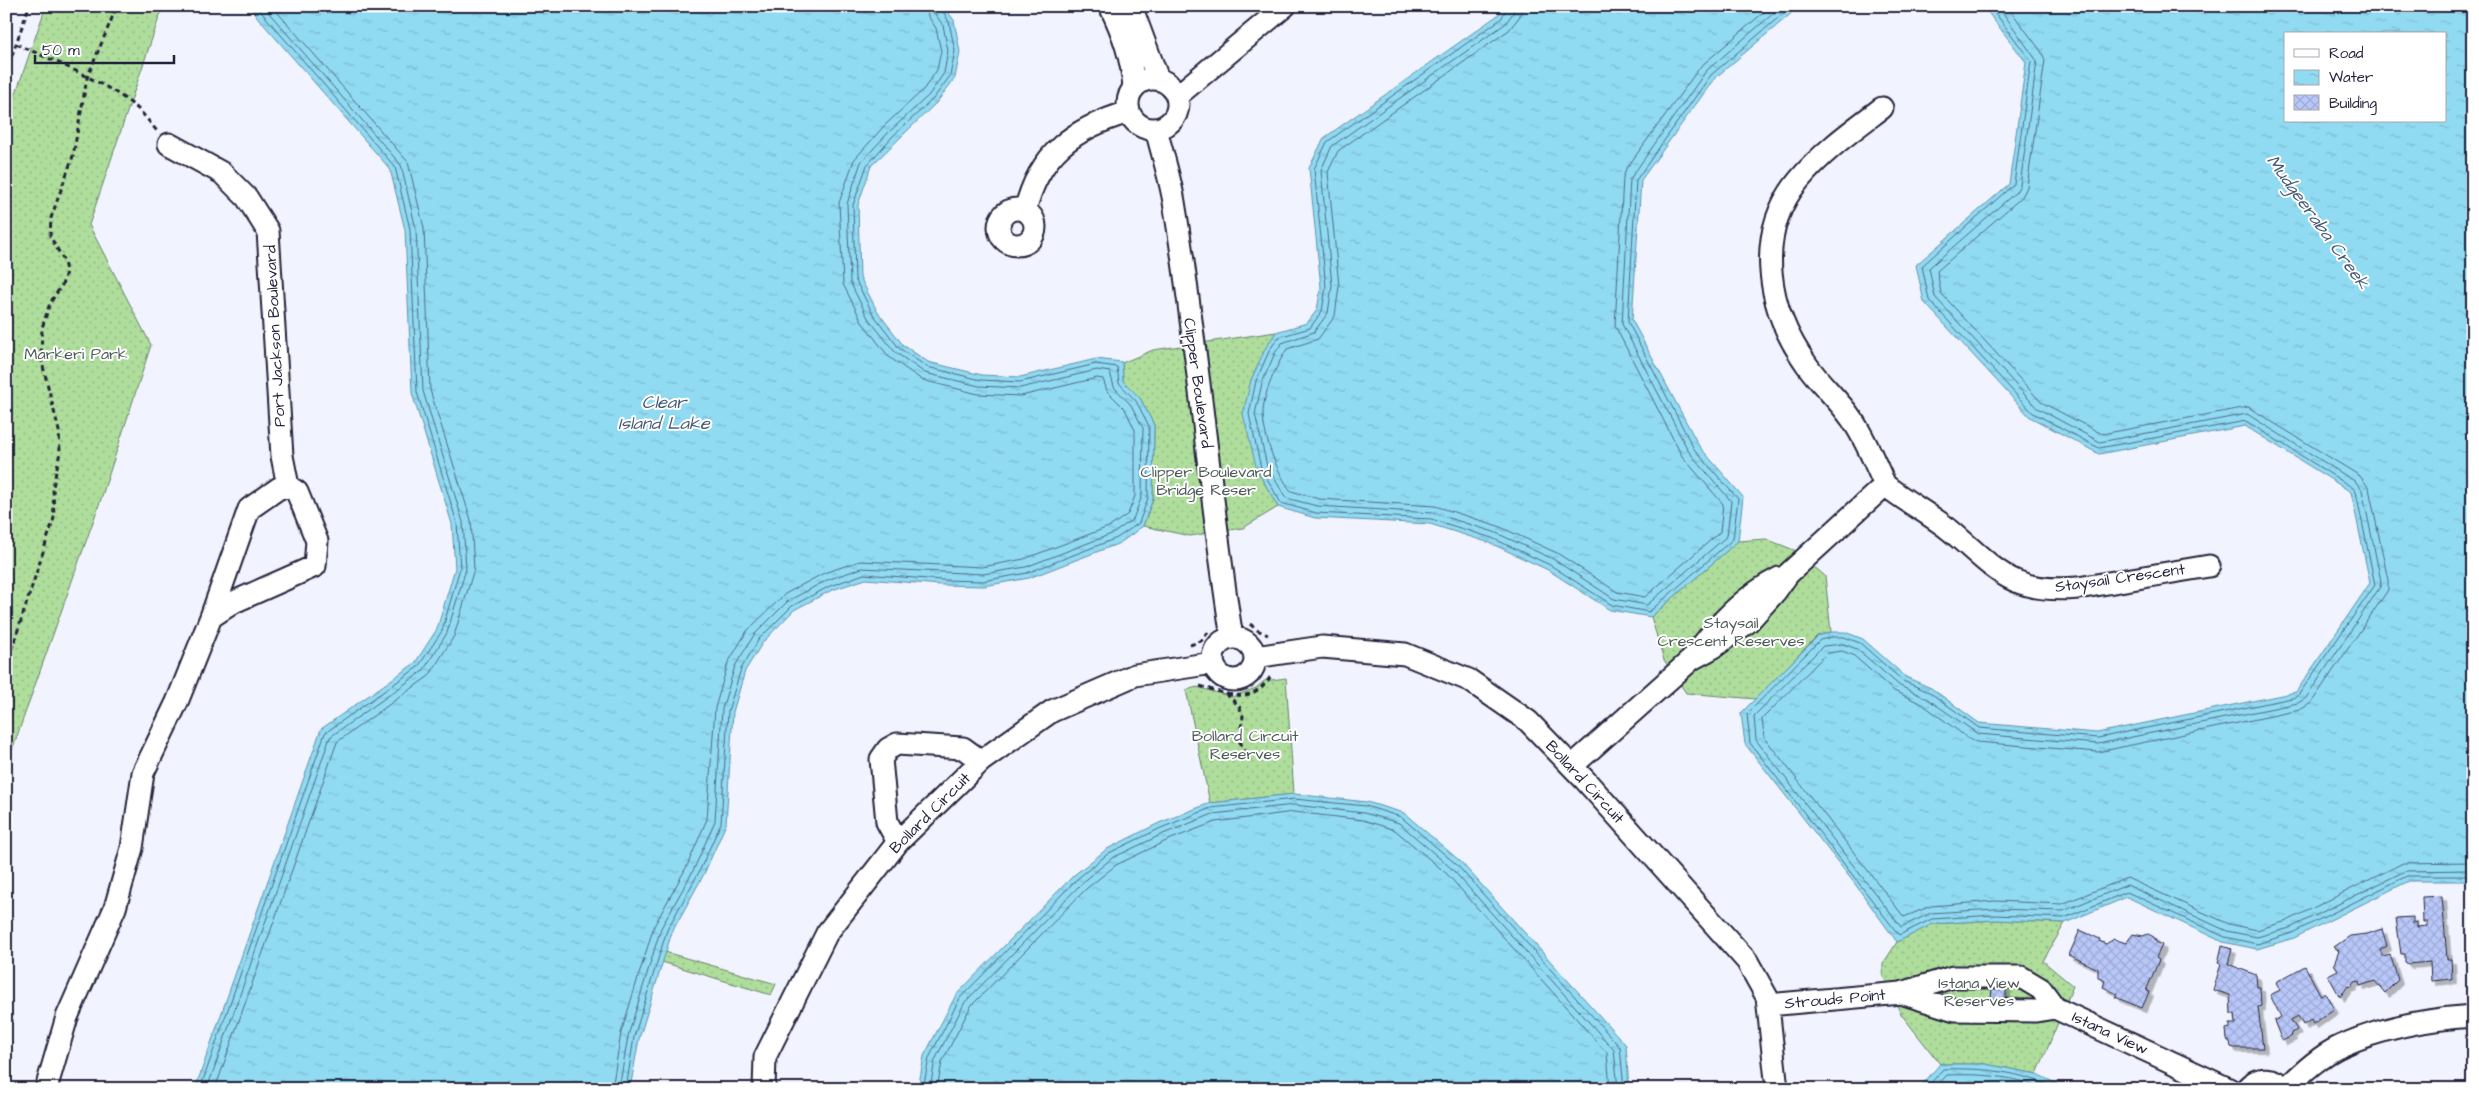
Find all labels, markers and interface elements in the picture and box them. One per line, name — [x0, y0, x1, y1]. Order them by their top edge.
scale bar — [35, 32, 174, 64]
legend — [2284, 32, 2446, 122]
text: 50 m — [42, 40, 80, 61]
text: Road — [2329, 43, 2364, 64]
text: Water — [2329, 67, 2373, 88]
text: Building — [2329, 93, 2377, 115]
water label: Mudgeeraba Creek — [2260, 150, 2376, 296]
street label: Port Jackson Boulevard — [259, 245, 291, 427]
street label: Clipper Boulevard — [1178, 317, 1218, 449]
park label: Markeri Park — [24, 343, 128, 365]
water label: Clear Island Lake — [618, 390, 711, 436]
park label: Clipper Boulevard Bridge Reser — [1140, 461, 1272, 502]
street label: Staysail Crescent — [2053, 558, 2187, 599]
park label: Staysail Crescent Reserves — [1657, 612, 1805, 652]
park label: Bollard Circuit Reserves — [1192, 725, 1299, 765]
street label: Bollard Circuit — [1541, 735, 1630, 829]
street label: Bollard Circuit — [884, 767, 976, 859]
park label: Istana View Reserves — [1938, 972, 2020, 1012]
street label: Strouds Point — [1784, 984, 1887, 1014]
street label: Istana View — [2068, 1006, 2152, 1060]

